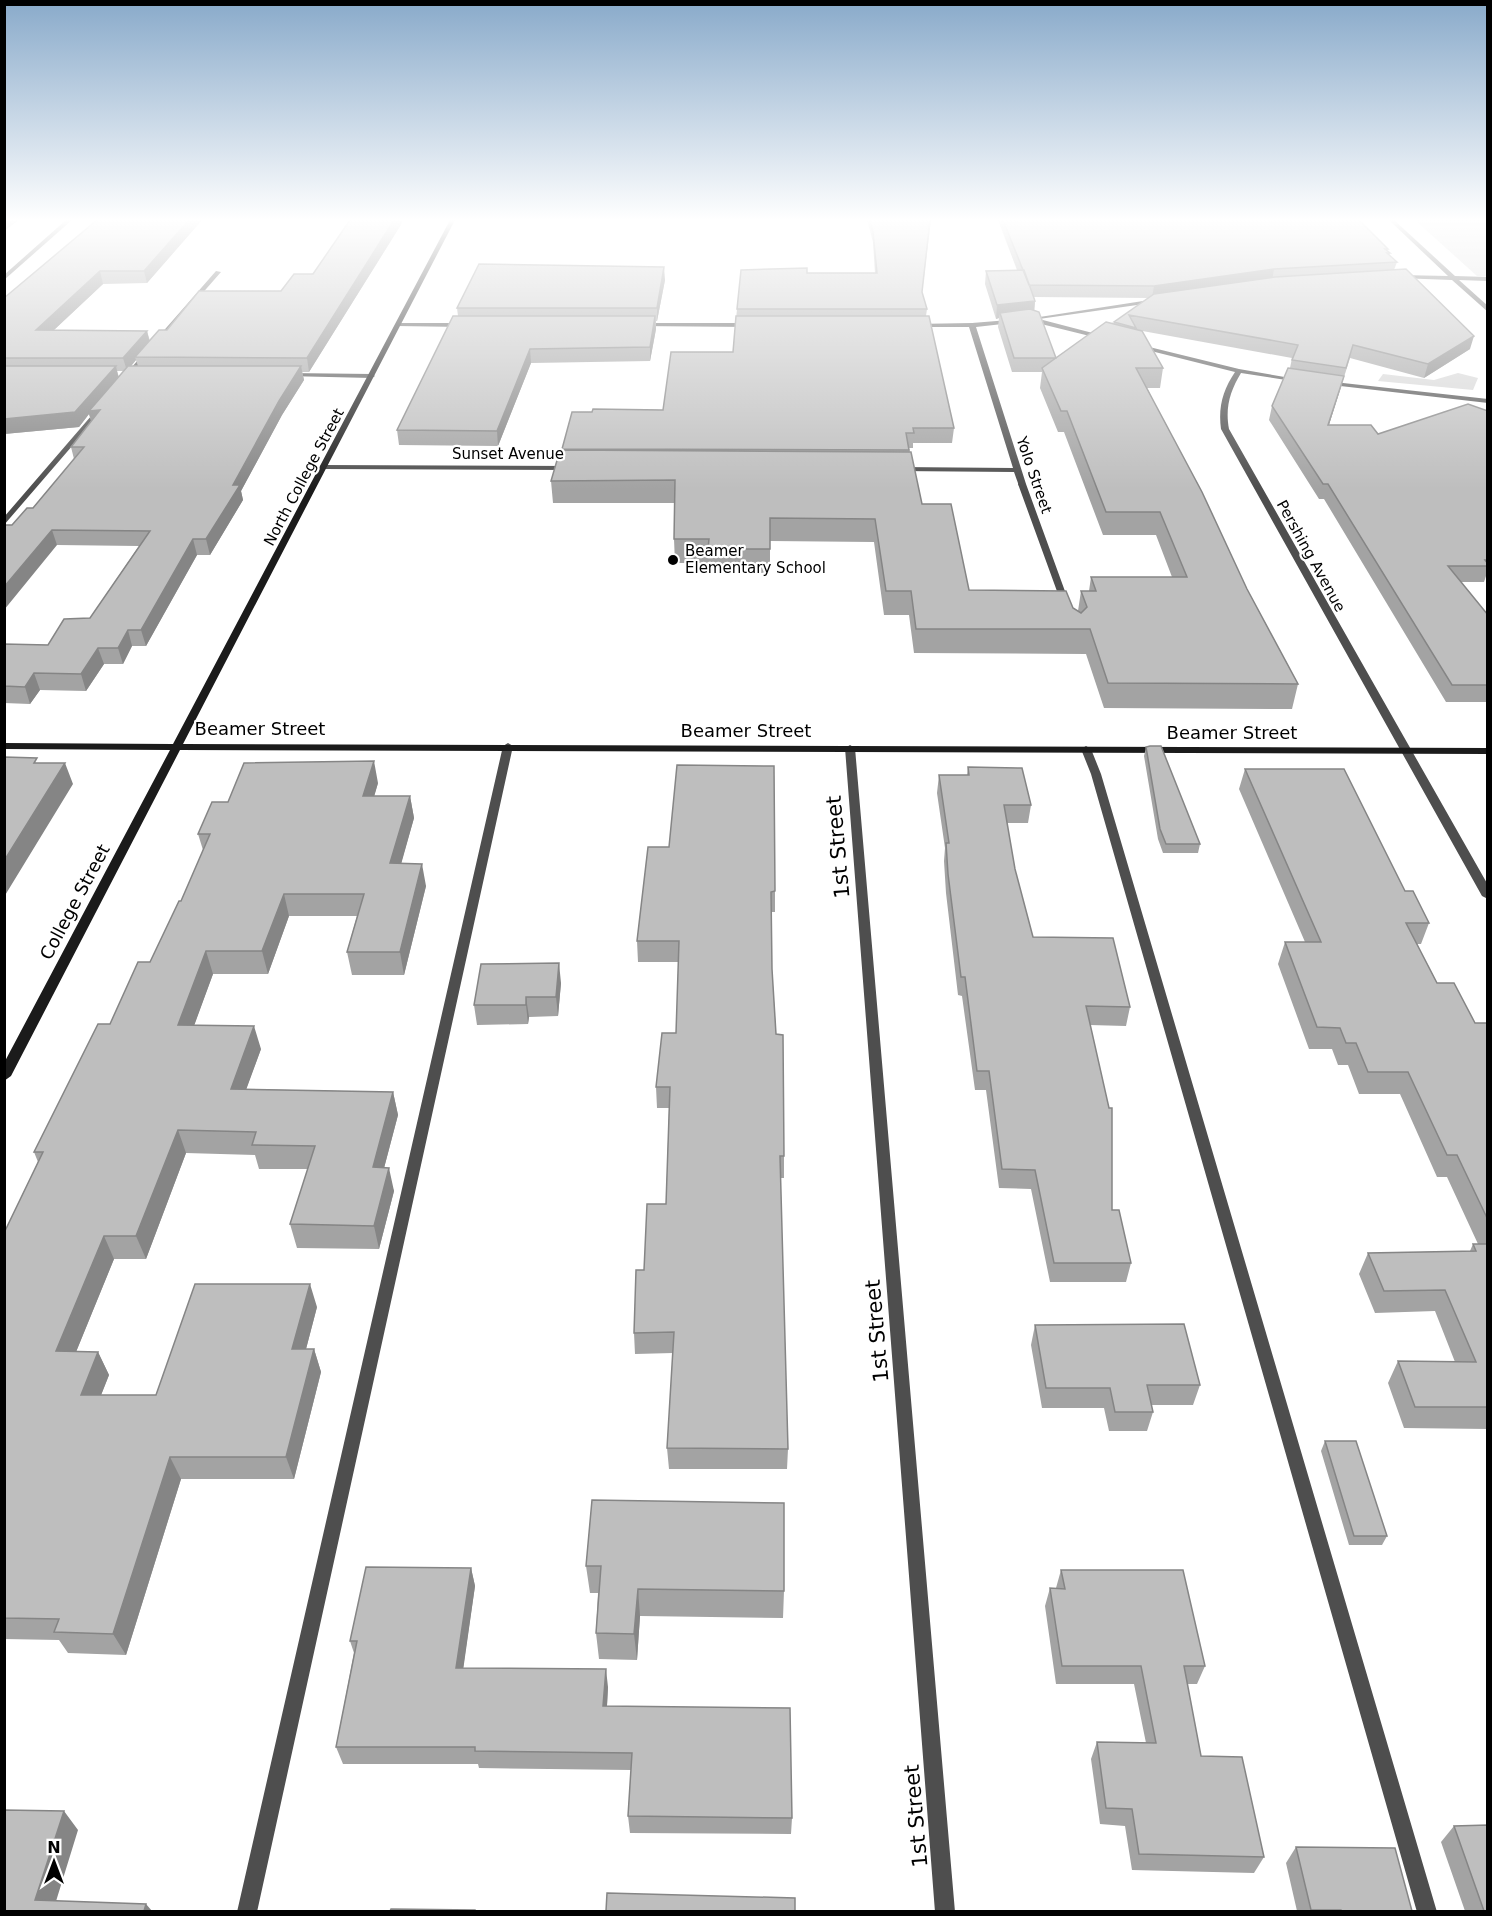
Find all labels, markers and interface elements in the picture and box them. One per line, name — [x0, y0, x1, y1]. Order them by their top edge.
street label: North College Street — [260, 405, 348, 549]
street label: Yolo Street — [1012, 433, 1056, 516]
street label: Sunset Avenue — [452, 445, 564, 463]
street label: Pershing Avenue — [1273, 497, 1349, 615]
place label: Beamer Elementary School — [685, 542, 826, 577]
marker: Beamer Elementary School — [666, 553, 680, 567]
street label: Beamer Street — [195, 718, 325, 739]
street label: Beamer Street — [681, 720, 811, 741]
street label: Beamer Street — [1167, 722, 1297, 743]
street label: 1st Street — [822, 795, 854, 899]
street label: College Street — [35, 841, 114, 963]
street label: 1st Street — [861, 1279, 893, 1383]
street label: 1st Street — [900, 1764, 932, 1868]
north arrow — [24, 1832, 84, 1892]
text: N — [47, 1838, 61, 1857]

